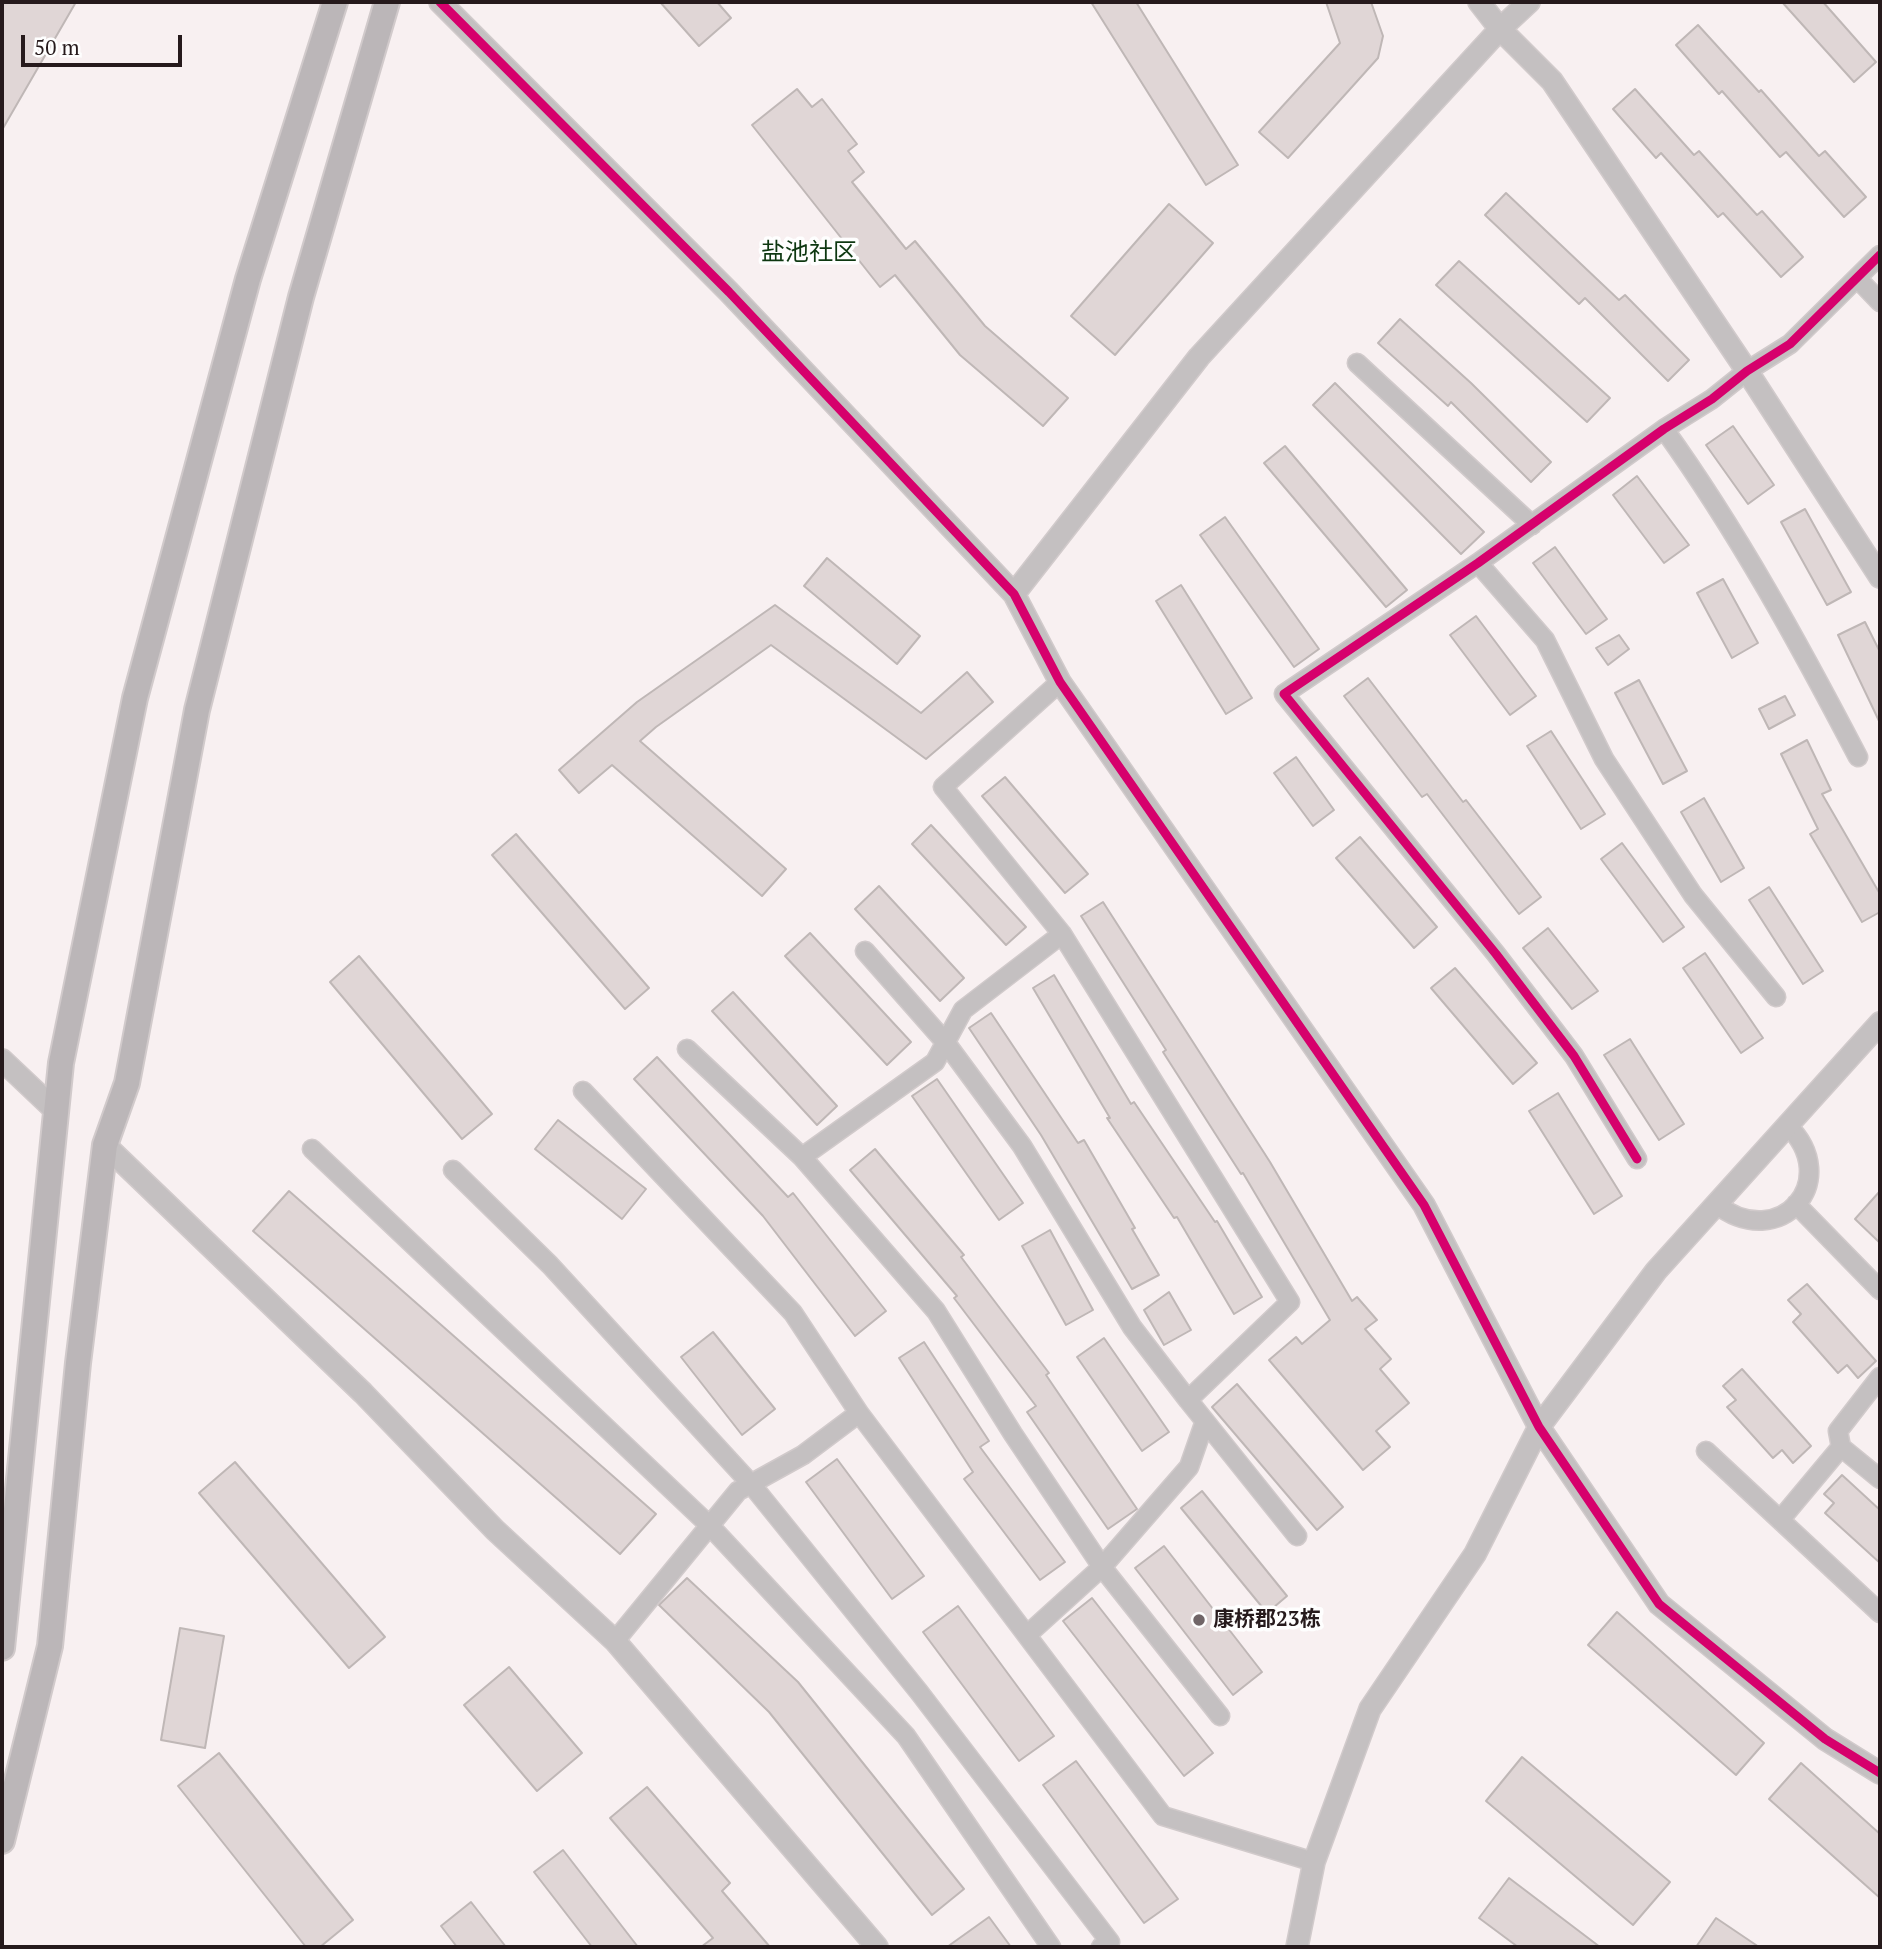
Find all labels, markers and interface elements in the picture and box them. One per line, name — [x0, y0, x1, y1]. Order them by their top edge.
scale bar — [24, 21, 186, 65]
text: 50 m — [34, 33, 80, 61]
district label: 盐池社区 — [761, 239, 857, 267]
place label: 康桥郡23栋 — [1213, 1607, 1321, 1633]
marker: 康桥郡23栋 — [1191, 1612, 1207, 1628]

